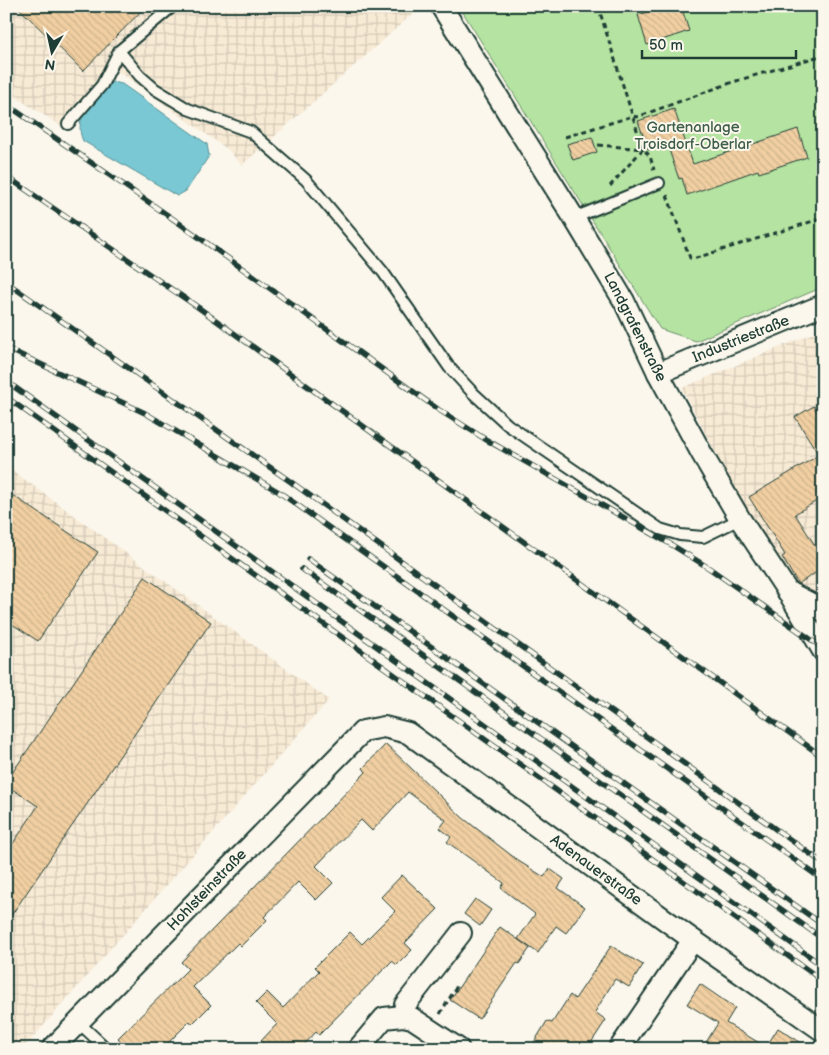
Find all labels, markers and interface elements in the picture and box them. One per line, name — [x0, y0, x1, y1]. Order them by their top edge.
north arrow — [28, 28, 78, 78]
scale bar — [642, 28, 795, 60]
text: 50 m — [649, 36, 683, 55]
text: N — [44, 55, 57, 74]
park label: Gartenanlage Troisdorf-Oberlar — [635, 118, 752, 154]
street label: Landgrafenstraße — [599, 269, 671, 385]
street label: Industriestraße — [690, 311, 792, 367]
street label: Adenauerstraße — [546, 830, 646, 910]
street label: Hohlsteinstraße — [163, 845, 251, 935]

